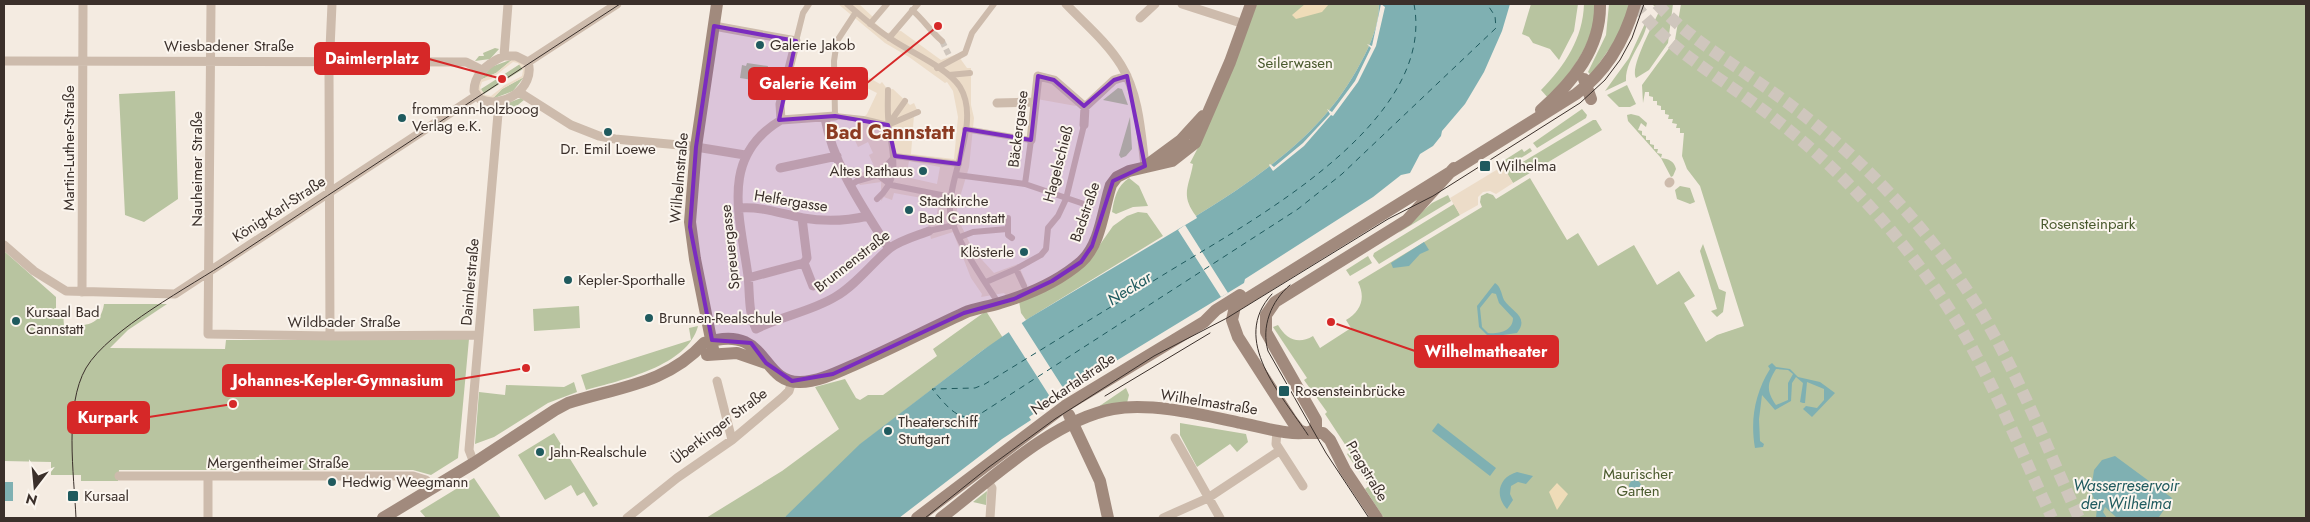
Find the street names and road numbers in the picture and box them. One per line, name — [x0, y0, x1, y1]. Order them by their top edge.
street label: Wiesbadener Straße — [164, 35, 294, 57]
street label: Martin-Luther-Straße — [58, 85, 80, 211]
street label: Bäckergasse — [1002, 89, 1034, 169]
street label: Nauheimer Straße — [186, 111, 208, 227]
street label: Hagelschieß — [1037, 123, 1079, 205]
street label: Wilhelmstraße — [664, 131, 694, 224]
street label: König-Karl-Straße — [228, 170, 330, 248]
street label: Badstraße — [1064, 179, 1106, 245]
street label: Helfergasse — [753, 184, 830, 218]
street label: Spreuergasse — [715, 203, 745, 291]
street label: Brunnenstraße — [809, 224, 895, 298]
street label: Daimlerstraße — [455, 237, 485, 327]
street label: Wildbader Straße — [288, 311, 401, 333]
street label: Neckartalstraße — [1026, 347, 1120, 421]
street label: Überkinger Straße — [666, 382, 772, 470]
street label: Wilhelmastraße — [1159, 383, 1260, 421]
street label: Pragstraße — [1340, 437, 1394, 506]
street label: Mergentheimer Straße — [207, 452, 349, 474]

